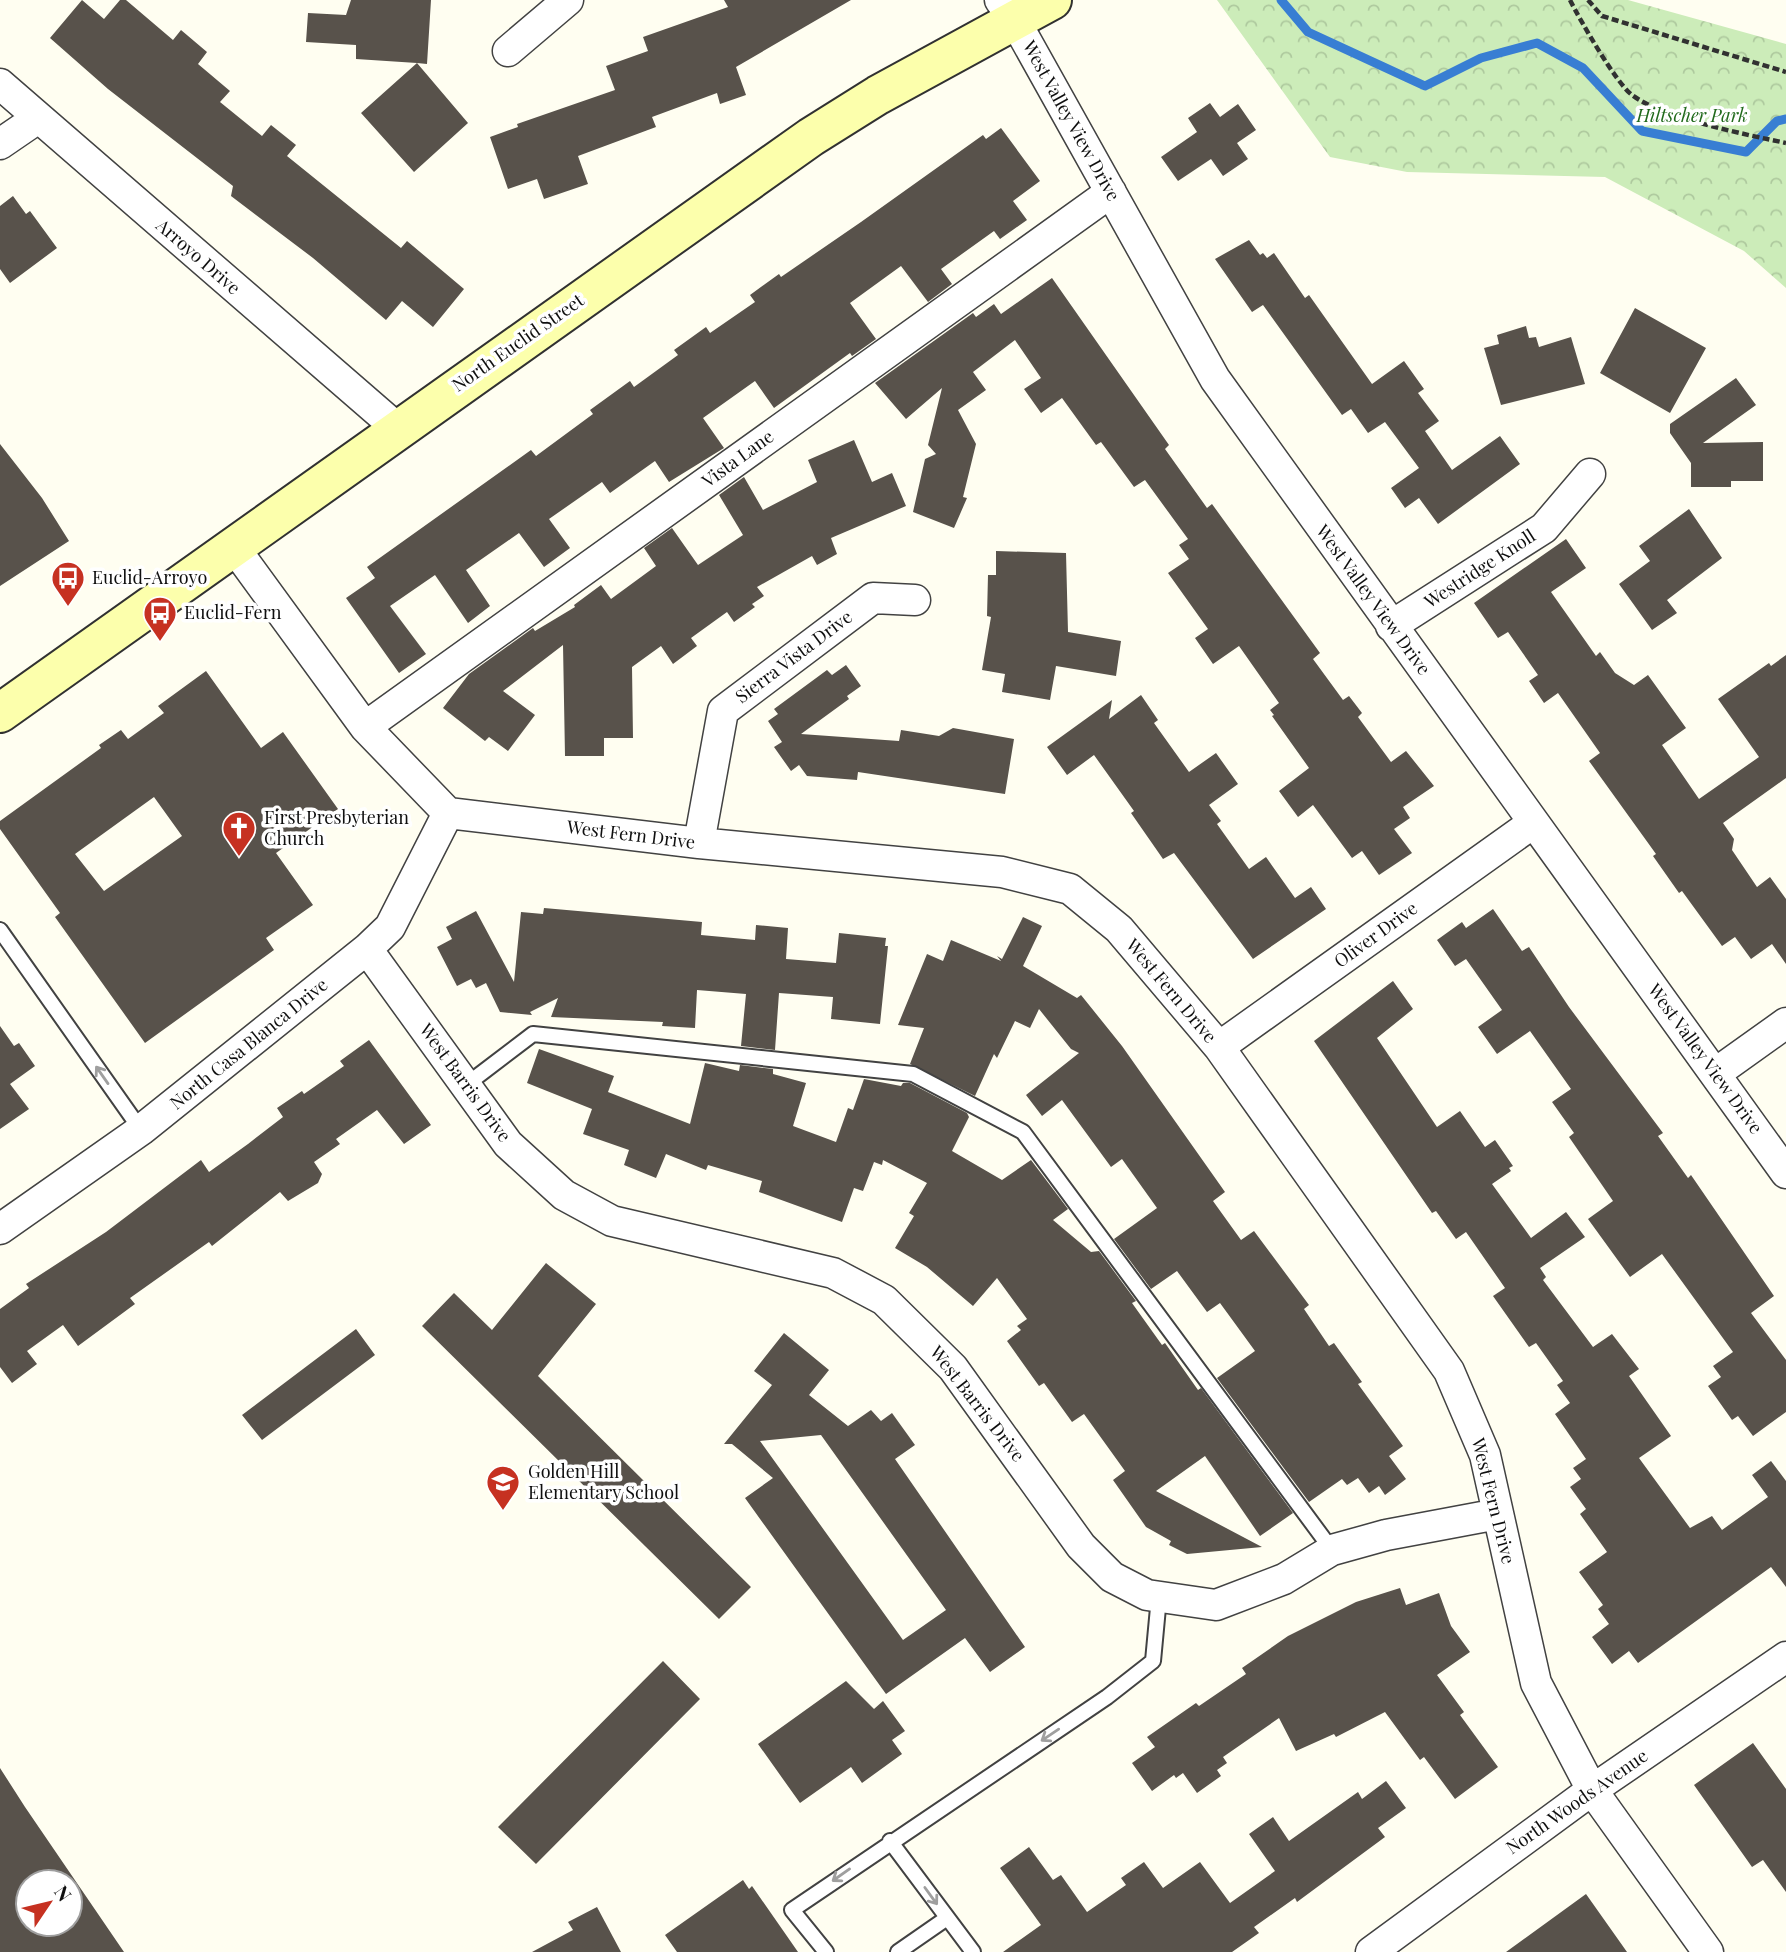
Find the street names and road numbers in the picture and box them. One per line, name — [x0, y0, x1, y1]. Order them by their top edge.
street label: West Valley View Drive — [1017, 35, 1126, 205]
street label: Arroyo Drive — [151, 212, 246, 299]
street label: North Euclid Street — [447, 287, 589, 397]
street label: Vista Lane — [696, 424, 778, 493]
street label: West Valley View Drive — [1311, 519, 1436, 679]
street label: Westridge Knoll — [1419, 523, 1540, 614]
street label: Sierra Vista Drive — [730, 604, 857, 708]
street label: West Fern Drive — [565, 814, 697, 854]
street label: Oliver Drive — [1329, 896, 1422, 973]
street label: West Fern Drive — [1120, 932, 1222, 1047]
street label: North Casa Blanca Drive — [165, 972, 332, 1114]
street label: West Valley View Drive — [1643, 978, 1768, 1138]
street label: West Barris Drive — [414, 1018, 517, 1146]
street label: West Barris Drive — [924, 1340, 1031, 1466]
street label: West Fern Drive — [1466, 1434, 1521, 1566]
street label: North Woods Avenue — [1501, 1743, 1652, 1859]

